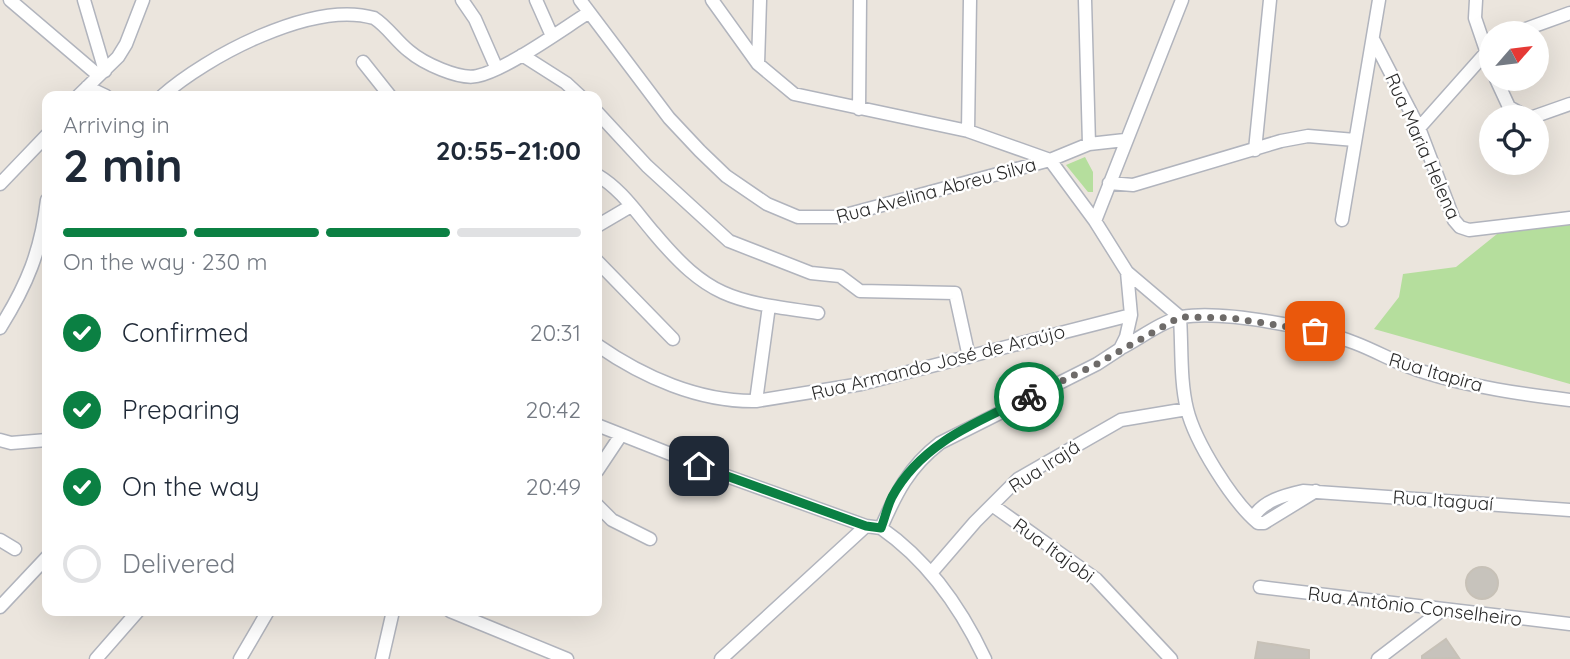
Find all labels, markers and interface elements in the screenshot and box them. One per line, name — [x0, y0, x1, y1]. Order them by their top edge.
north arrow — [1479, 21, 1549, 91]
map controls — [1479, 21, 1549, 175]
street label: Rua Maria Helena — [1380, 69, 1466, 223]
button: locate — [1479, 105, 1549, 175]
text: Arriving in — [63, 110, 170, 139]
text: 20:55–21:00 — [436, 134, 581, 167]
text: 2 min — [63, 136, 183, 194]
street label: Rua Avelina Abreu Silva — [833, 152, 1039, 228]
text: On the way · 230 m — [63, 247, 268, 276]
pin — [1285, 301, 1345, 361]
icon: bag — [1296, 312, 1334, 350]
icon: check — [63, 314, 101, 352]
text: Confirmed — [122, 316, 249, 349]
text: 20:31 — [530, 318, 581, 347]
street label: Rua Armando José de Araújo — [809, 319, 1067, 405]
street label: Rua Itapira — [1386, 347, 1486, 397]
courier — [994, 362, 1064, 432]
icon: bike — [1010, 378, 1048, 416]
icon: check — [63, 391, 101, 429]
text: Preparing — [122, 393, 240, 426]
text: 20:42 — [525, 395, 581, 424]
street label: Rua Irajá — [1004, 434, 1084, 498]
pin — [669, 436, 729, 496]
icon: home — [680, 447, 718, 485]
icon: check — [63, 468, 101, 506]
text: On the way — [122, 470, 260, 503]
text: 20:49 — [526, 472, 581, 501]
street label: Rua Itaguaí — [1392, 485, 1495, 516]
street label: Rua Itajobi — [1009, 512, 1099, 588]
text: Delivered — [122, 547, 235, 580]
street label: Rua Antônio Conselheiro — [1306, 581, 1524, 631]

